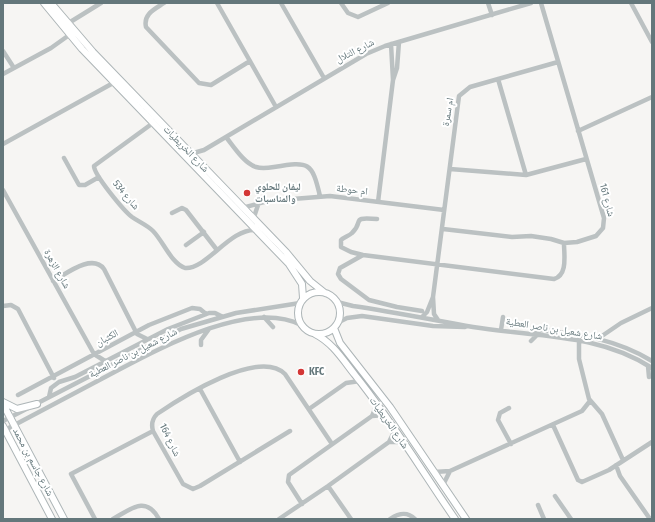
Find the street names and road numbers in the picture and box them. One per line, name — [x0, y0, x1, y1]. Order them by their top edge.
street label: شارع التلال — [334, 36, 377, 66]
street label: ام سمرة — [440, 97, 457, 127]
street label: شارع الخريطيات — [161, 123, 211, 175]
street label: شارع 534 — [110, 178, 142, 213]
street label: ام حوطة — [335, 182, 368, 199]
street label: شارع 161 — [597, 182, 617, 218]
street label: شارع الزهرة — [41, 247, 73, 291]
street label: شارع شعيل بن ناصر العطية — [505, 315, 603, 343]
street label: شارع شعيل بن ناصر العطية — [87, 325, 180, 380]
street label: الكثبان — [94, 327, 120, 349]
street label: شارع الخريطيات — [367, 395, 411, 451]
street label: شارع 164 — [157, 422, 183, 459]
street label: شارع جاسم بن محمد — [9, 426, 56, 499]

